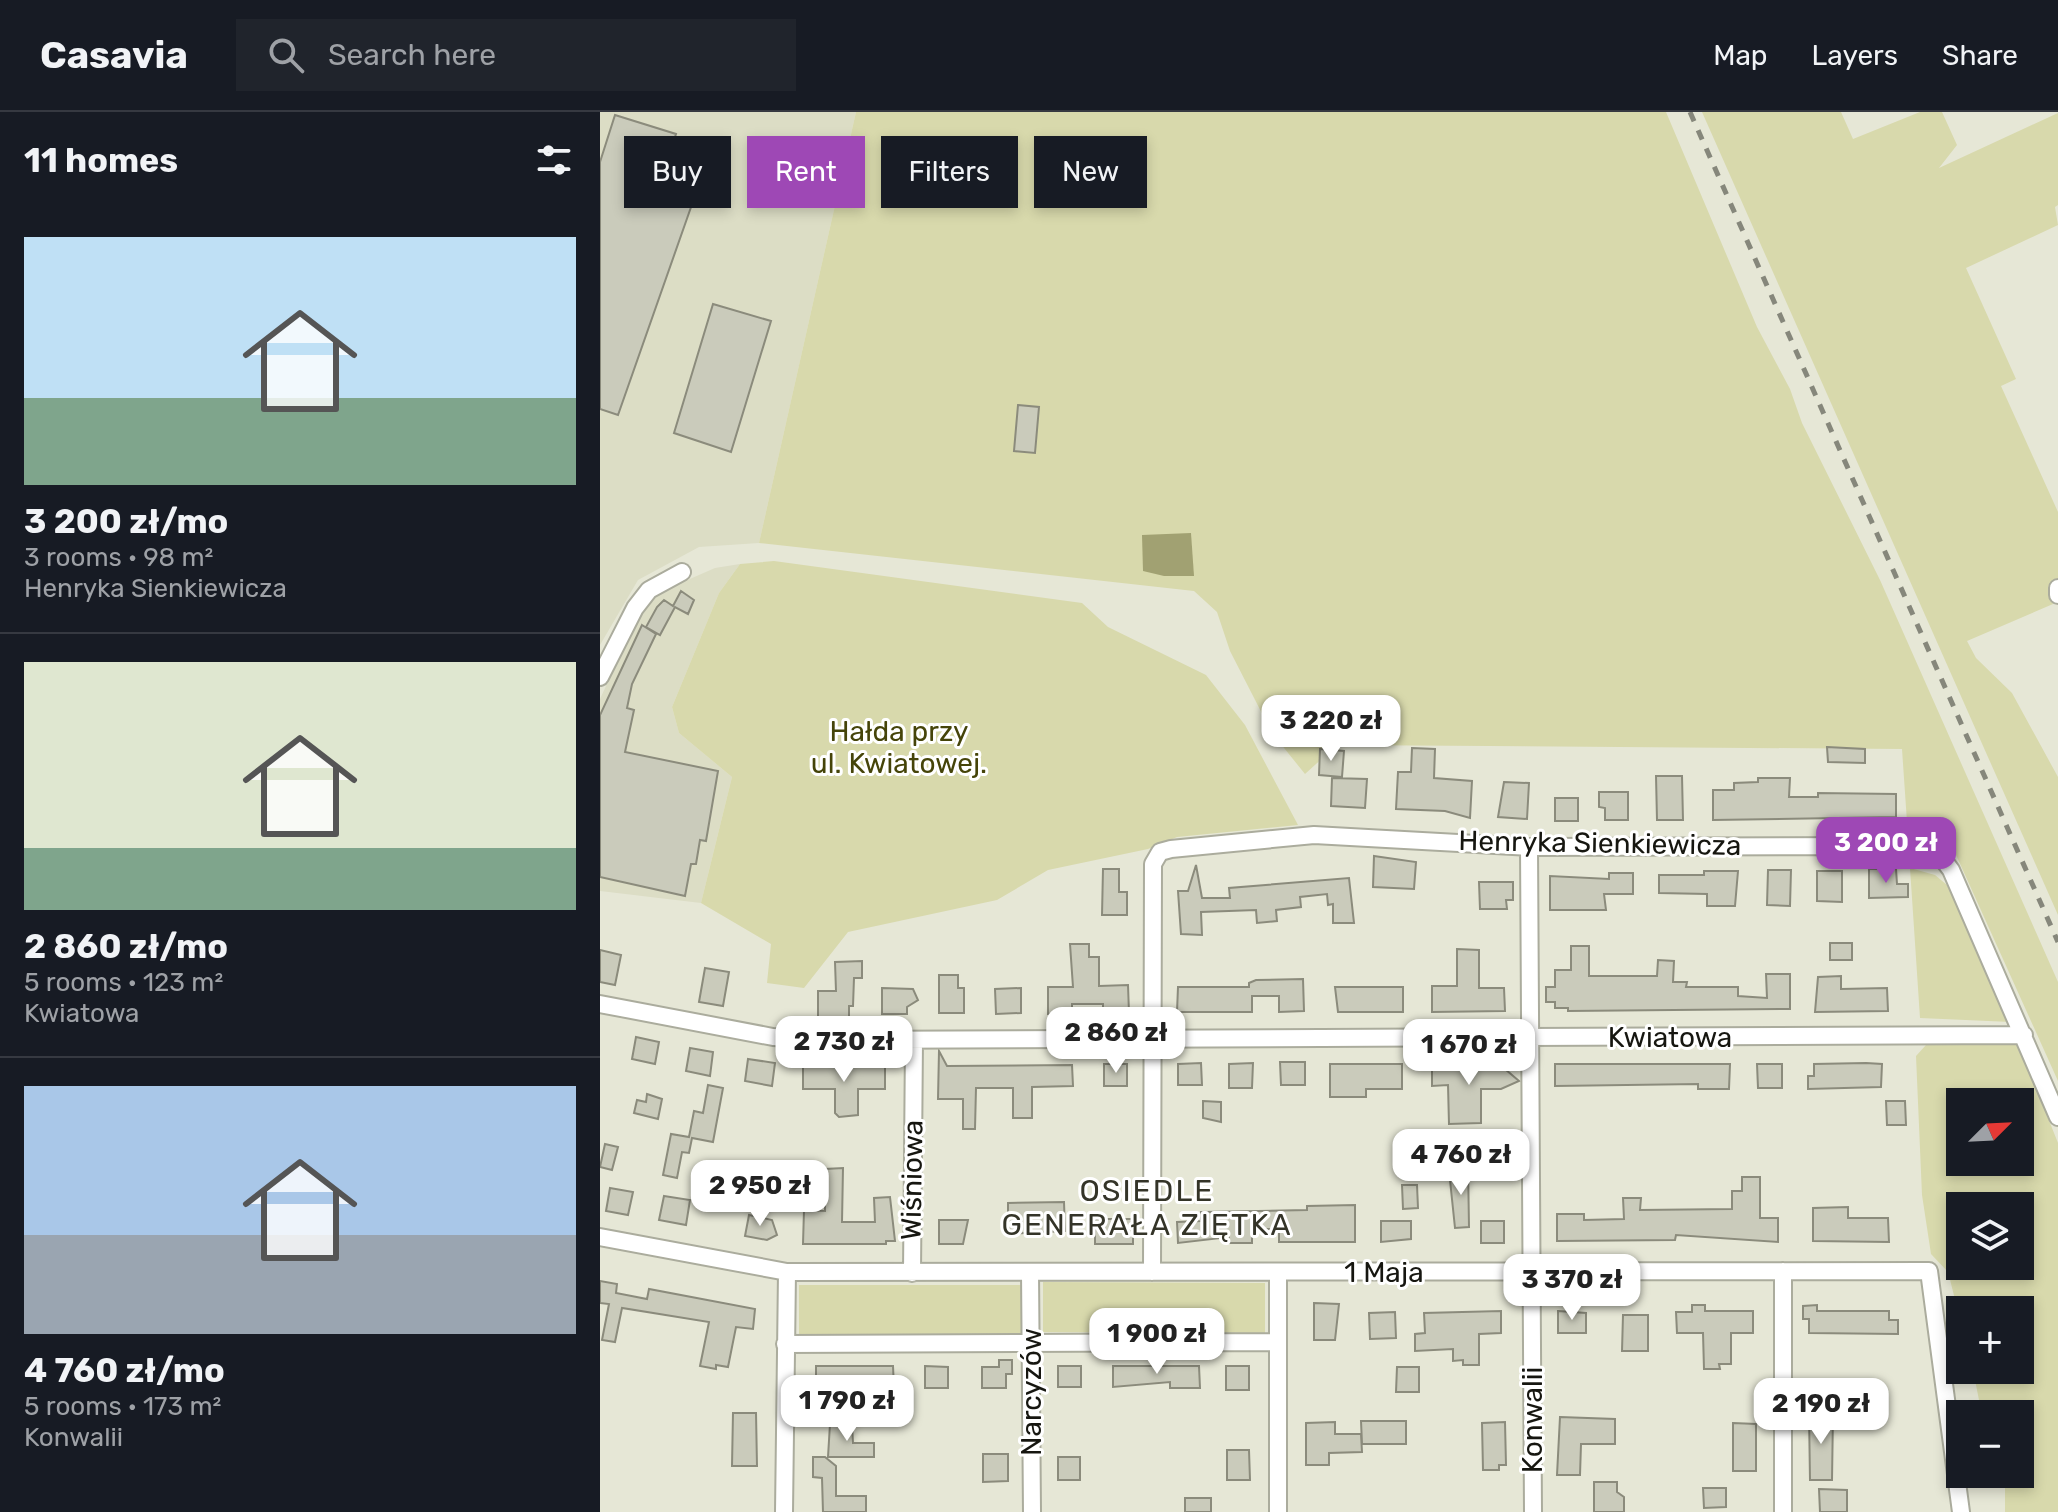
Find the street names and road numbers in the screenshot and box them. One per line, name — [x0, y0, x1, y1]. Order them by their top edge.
street label: Henryka Sienkiewicza — [1458, 824, 1742, 862]
street label: Kwiatowa — [1608, 1021, 1732, 1054]
street label: Wiśniowa — [894, 1120, 930, 1240]
street label: 1 Maja — [1344, 1256, 1424, 1289]
street label: Narcyzów — [1015, 1328, 1048, 1456]
street label: Konwalii — [1516, 1367, 1549, 1473]

